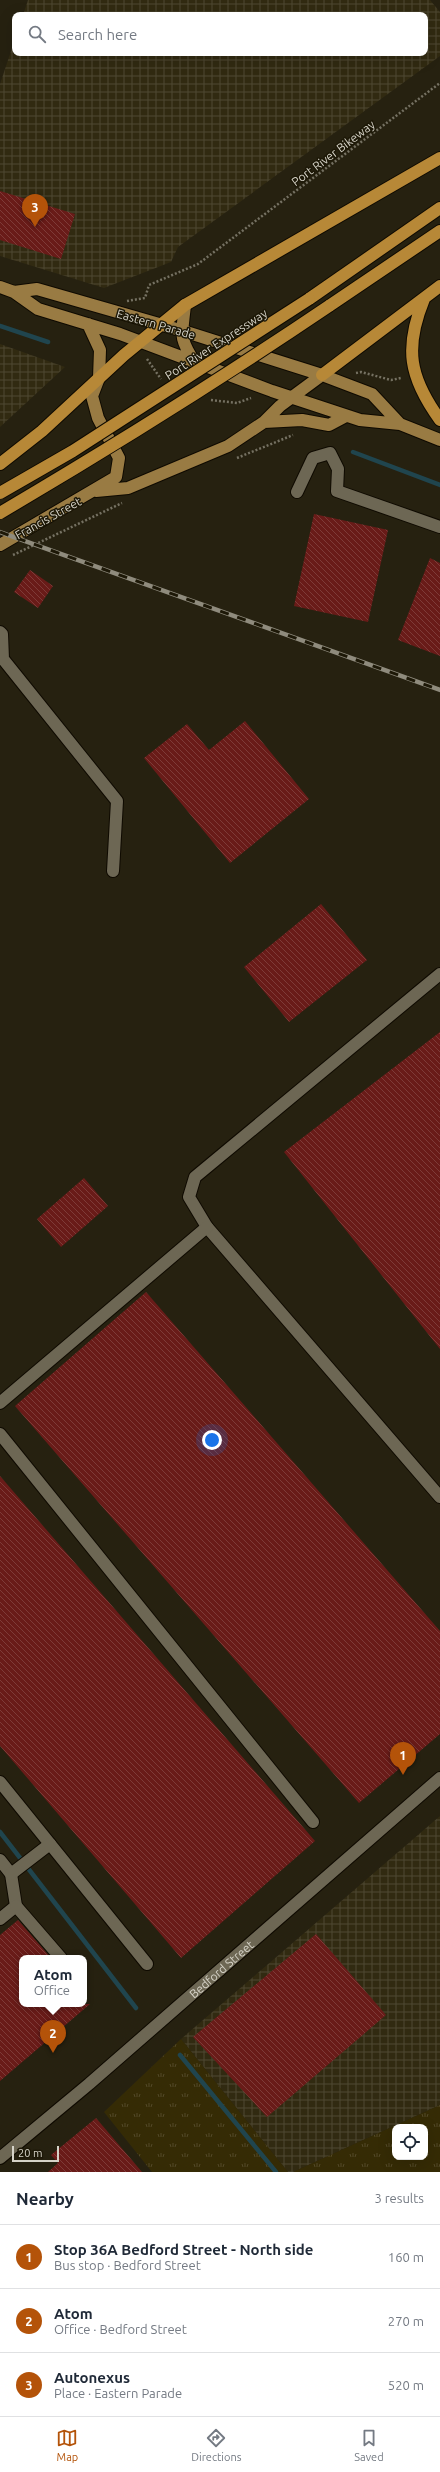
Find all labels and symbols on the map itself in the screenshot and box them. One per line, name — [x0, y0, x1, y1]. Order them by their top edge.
street label: Port River Bikeway — [289, 117, 377, 188]
pin: 3 — [22, 194, 48, 227]
street label: Port River Expressway — [163, 306, 270, 382]
street label: Eastern Parade — [115, 307, 197, 341]
street label: Francis Street — [13, 494, 84, 542]
your location — [202, 1430, 222, 1450]
pin: 1 — [390, 1742, 416, 1775]
street label: Bedford Street — [186, 1937, 256, 2000]
pin: 2 — [40, 2020, 66, 2053]
scale bar — [12, 2144, 59, 2163]

